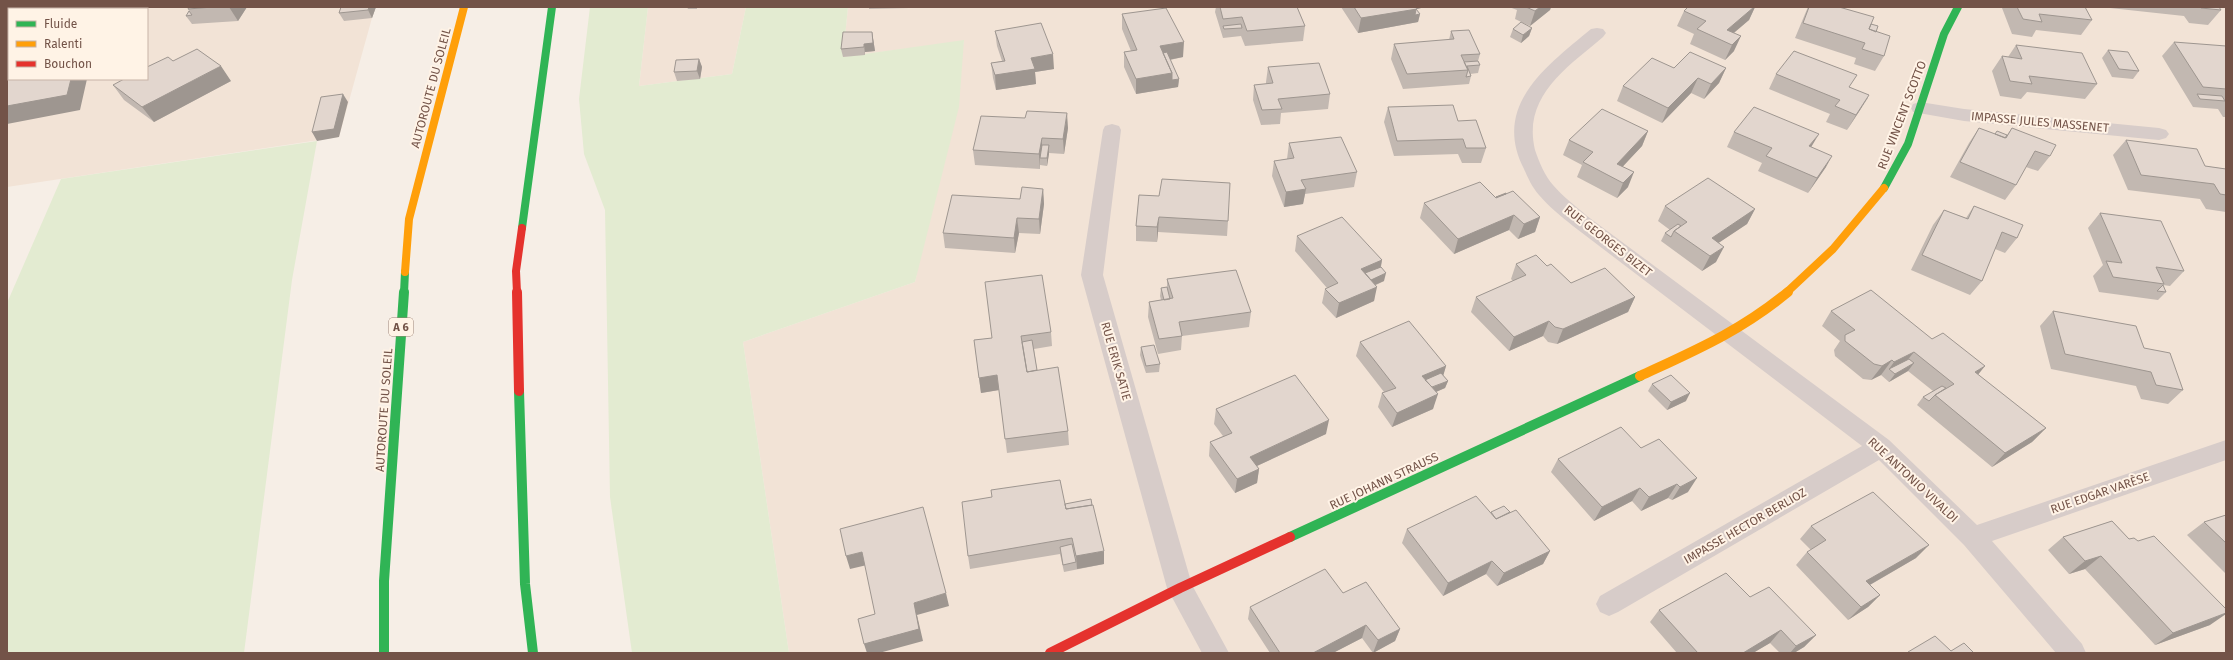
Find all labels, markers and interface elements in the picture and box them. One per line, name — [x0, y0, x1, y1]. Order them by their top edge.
legend — [8, 8, 148, 80]
text: Fluide — [44, 17, 77, 31]
street label: AUTOROUTE DU SOLEIL — [408, 26, 454, 150]
text: Ralenti — [44, 37, 82, 51]
text: Bouchon — [44, 57, 92, 71]
street label: RUE VINCENT SCOTTO — [1875, 59, 1929, 171]
street label: IMPASSE JULES MASSENET — [1970, 109, 2110, 135]
street label: RUE GEORGES BIZET — [1561, 202, 1655, 280]
road number: A 6 — [389, 318, 413, 336]
street label: RUE ERIK SATIE — [1098, 320, 1134, 402]
street label: AUTOROUTE DU SOLEIL — [373, 348, 395, 472]
street label: RUE ANTONIO VIVALDI — [1865, 435, 1961, 525]
street label: RUE JOHANN STRAUSS — [1327, 449, 1441, 512]
street label: RUE EDGAR VARÈSE — [2048, 469, 2151, 516]
street label: IMPASSE HECTOR BERLIOZ — [1681, 485, 1809, 567]

